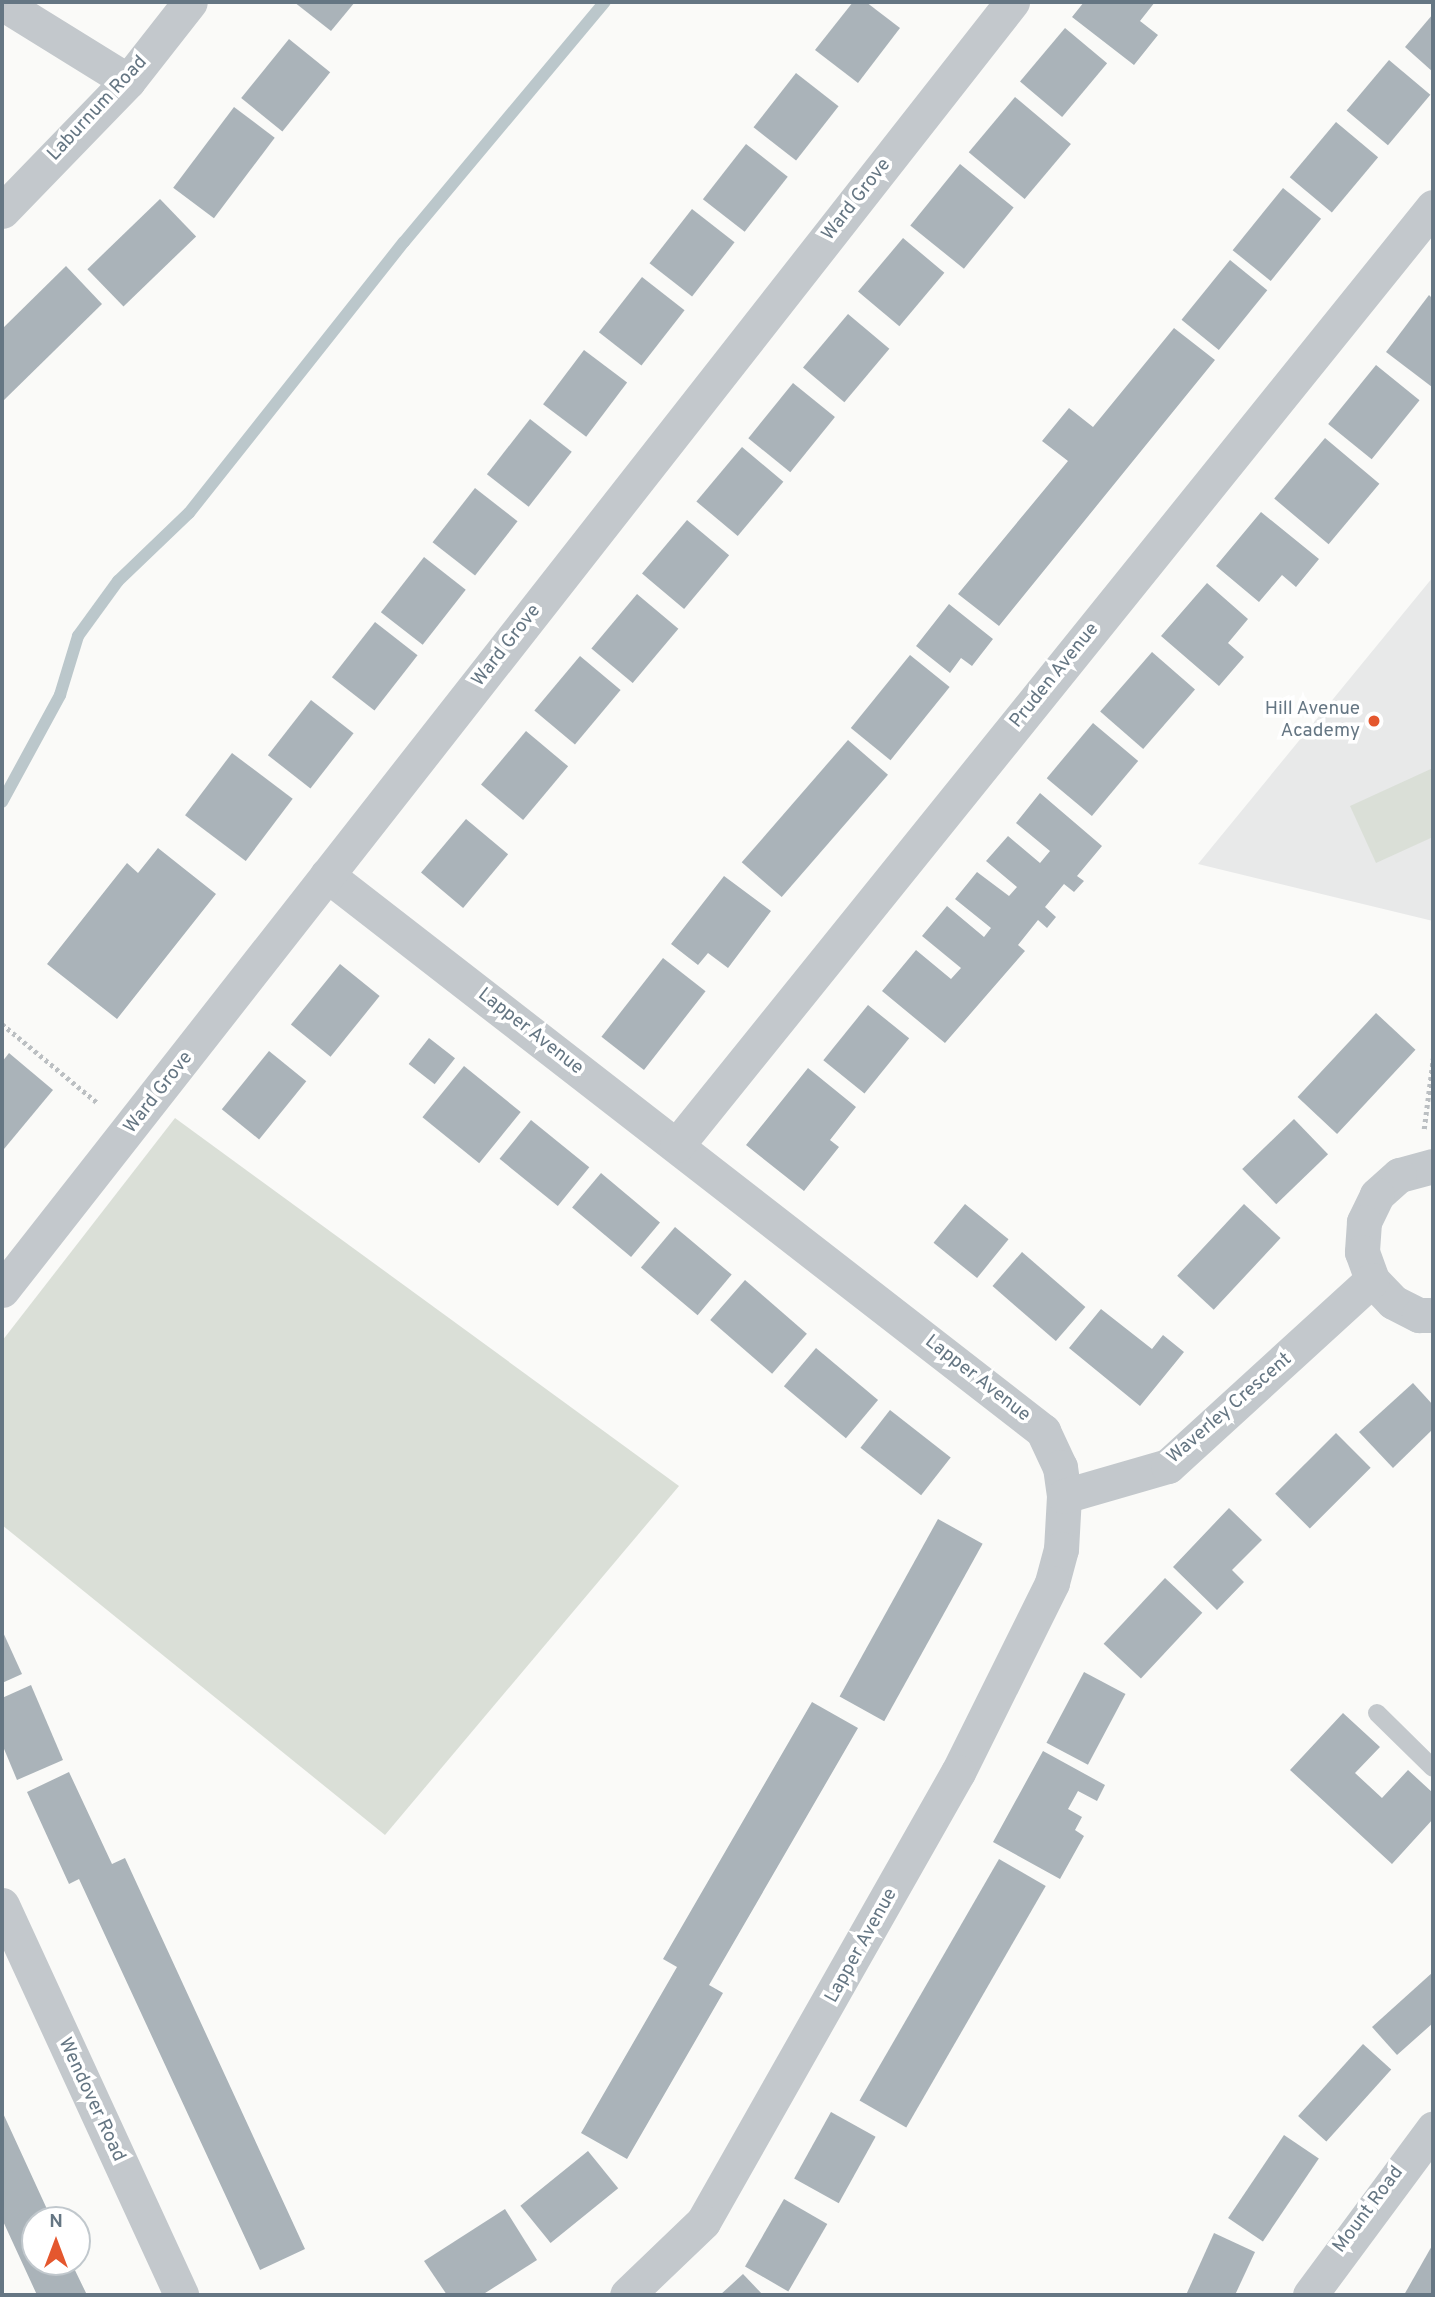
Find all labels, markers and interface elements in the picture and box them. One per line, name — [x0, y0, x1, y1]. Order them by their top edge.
street label: Laburnum Road — [43, 52, 153, 166]
street label: Ward Grove — [818, 154, 896, 246]
street label: Ward Grove — [468, 600, 546, 692]
street label: Pruden Avenue — [1005, 618, 1105, 734]
place label: Hill Avenue Academy — [1264, 699, 1360, 743]
marker: Hill Avenue Academy — [1366, 713, 1382, 729]
street label: Lapper Avenue — [472, 984, 588, 1080]
street label: Ward Grove — [120, 1047, 198, 1139]
street label: Lapper Avenue — [919, 1331, 1035, 1427]
street label: Waverley Crescent — [1163, 1349, 1297, 1469]
street label: Lapper Avenue — [821, 1884, 903, 2008]
street label: Wendover Road — [52, 2034, 130, 2166]
street label: Mount Road — [1329, 2162, 1409, 2258]
north arrow — [21, 2206, 91, 2276]
text: N — [49, 2210, 63, 2234]

